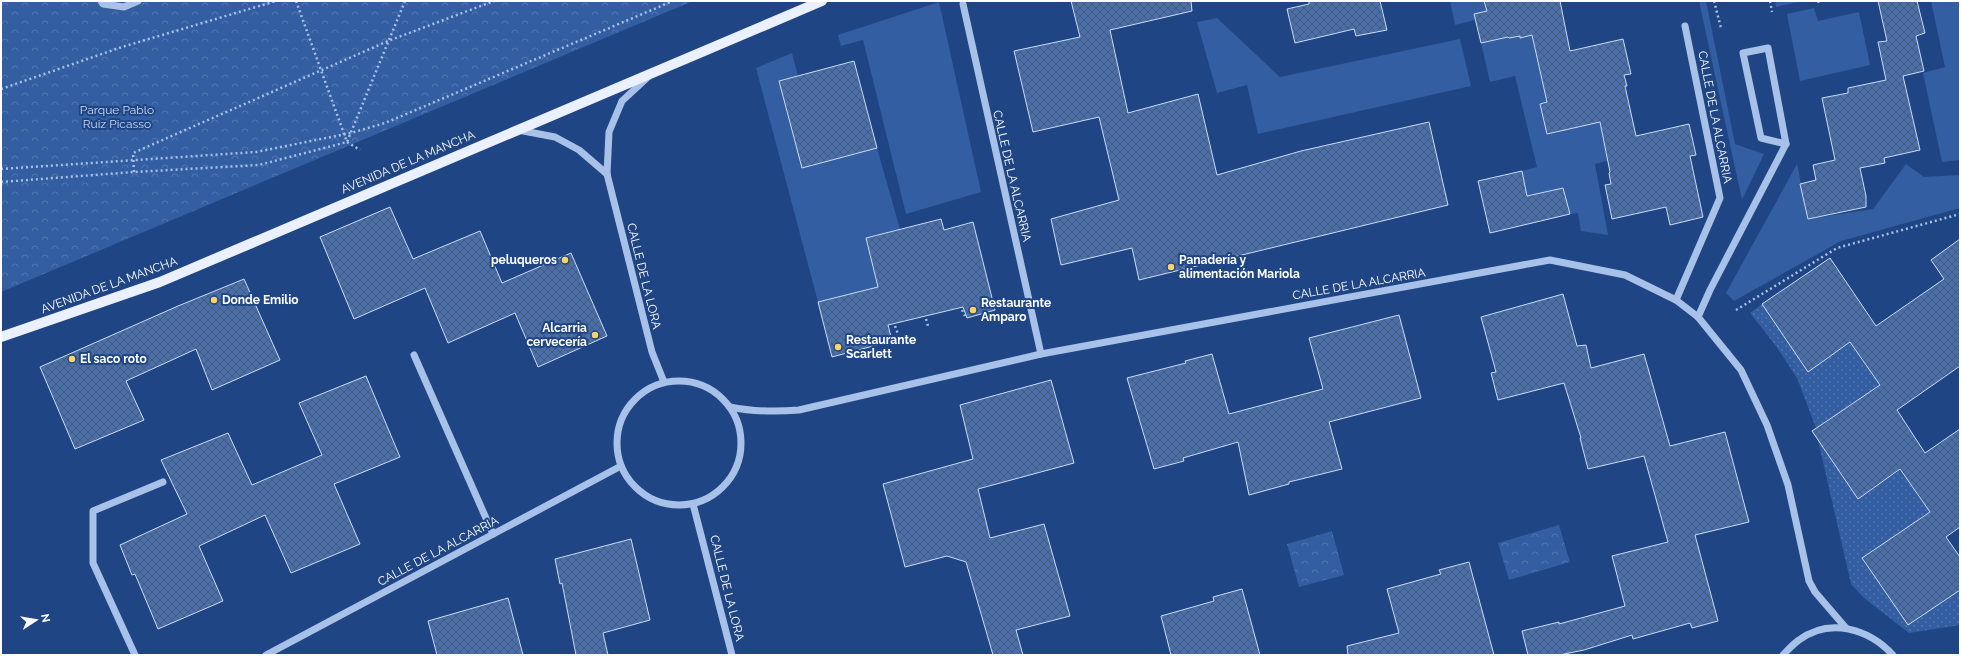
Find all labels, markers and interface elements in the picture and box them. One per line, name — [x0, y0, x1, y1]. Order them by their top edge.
street label: CALLE DE LA ALCARRIA — [1695, 50, 1735, 184]
park label: Parque Pablo Ruiz Picasso — [80, 103, 154, 131]
street label: CALLE DE LA ALCARRIA — [990, 109, 1034, 243]
street label: AVENIDA DE LA MANCHA — [339, 127, 477, 197]
street label: CALLE DE LA LORA — [624, 221, 664, 331]
place label: peluqueros — [491, 253, 557, 267]
place label: Panadería y alimentación Mariola — [1179, 253, 1300, 281]
street label: AVENIDA DE LA MANCHA — [39, 254, 179, 316]
marker: peluqueros — [560, 255, 570, 265]
marker: Panadería y alimentación Mariola — [1166, 262, 1176, 272]
street label: CALLE DE LA ALCARRIA — [1291, 265, 1427, 303]
place label: Donde Emilio — [222, 293, 298, 307]
marker: Donde Emilio — [209, 295, 219, 305]
place label: Restaurante Amparo — [981, 296, 1051, 324]
marker: Restaurante Amparo — [968, 305, 978, 315]
place label: Alcarria cervecería — [526, 321, 587, 349]
marker: Alcarria cervecería — [590, 330, 600, 340]
place label: Restaurante Scarlett — [846, 333, 916, 361]
marker: Restaurante Scarlett — [833, 342, 843, 352]
place label: El saco roto — [80, 352, 147, 366]
marker: El saco roto — [67, 354, 77, 364]
street label: CALLE DE LA ALCARRIA — [375, 513, 501, 589]
street label: CALLE DE LA LORA — [707, 533, 747, 643]
north arrow — [16, 600, 56, 640]
text: N — [38, 613, 53, 623]

